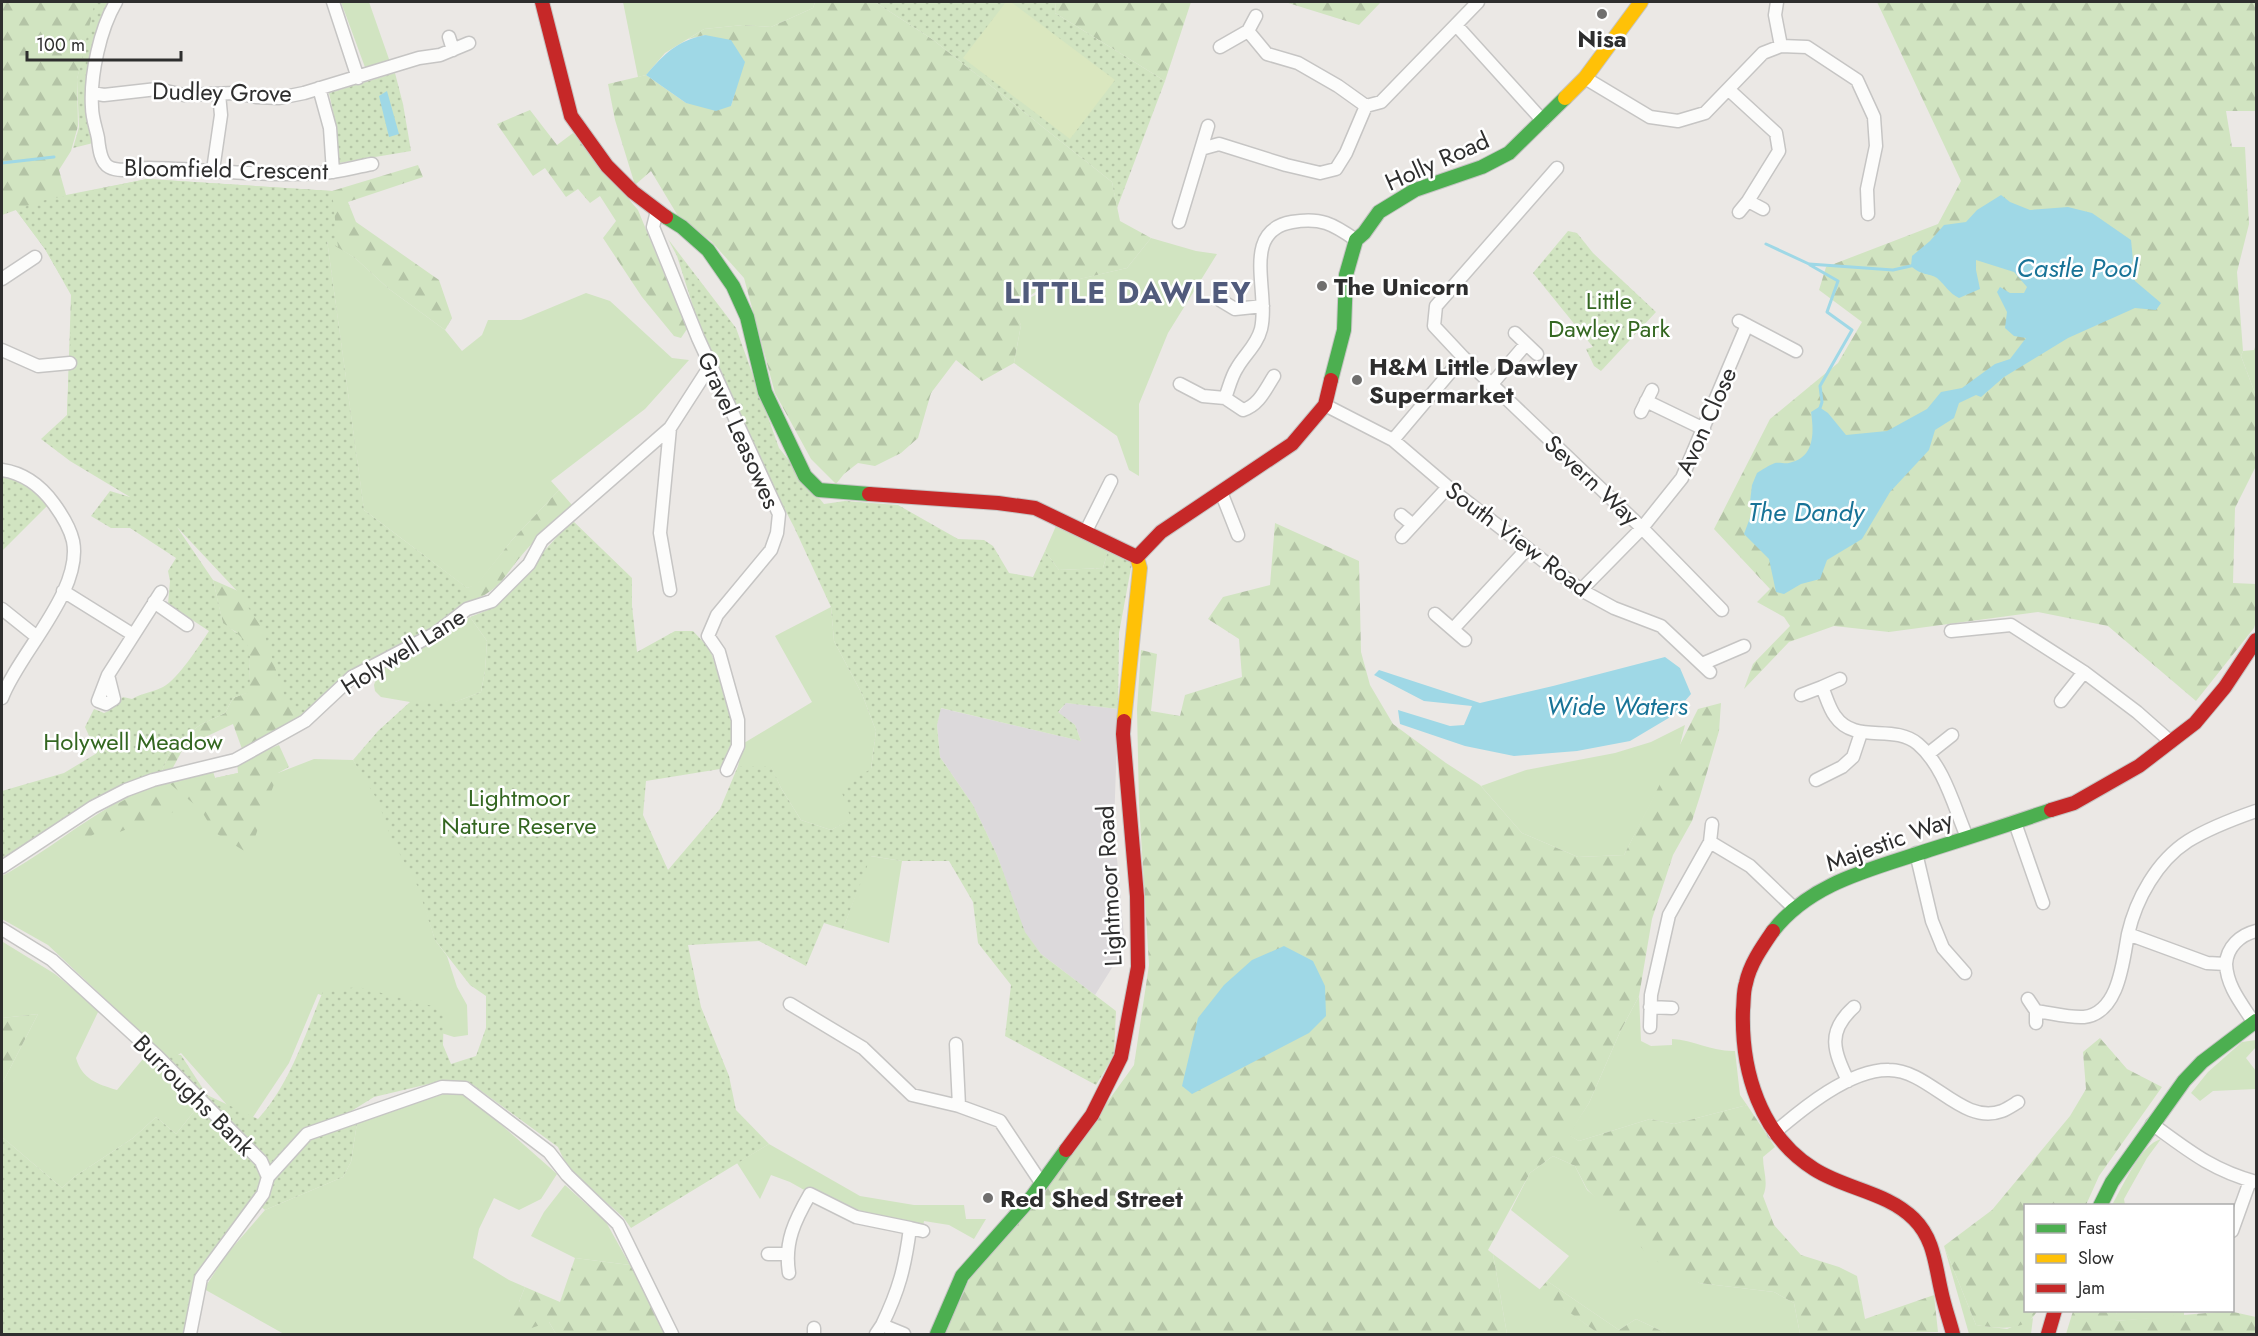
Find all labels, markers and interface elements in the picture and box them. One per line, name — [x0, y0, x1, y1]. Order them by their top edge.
marker: Nisa — [1595, 7, 1609, 21]
place label: Nisa — [1577, 21, 1627, 56]
scale bar — [27, 24, 182, 62]
text: 100 m — [36, 32, 85, 58]
street label: Dudley Grove — [152, 73, 292, 111]
street label: Holly Road — [1379, 122, 1495, 200]
street label: Bloomfield Crescent — [124, 150, 329, 188]
water label: Castle Pool — [2017, 249, 2139, 287]
place label: The Unicorn — [1334, 269, 1469, 304]
district label: LITTLE DAWLEY — [1004, 271, 1252, 314]
marker: The Unicorn — [1315, 279, 1329, 293]
park label: Little Dawley Park — [1548, 283, 1670, 346]
street label: Gravel Leasowes — [689, 346, 789, 514]
place label: H&M Little Dawley Supermarket — [1369, 349, 1578, 412]
street label: Avon Close — [1667, 361, 1745, 481]
marker: H&M Little Dawley Supermarket — [1350, 373, 1364, 387]
street label: Severn Way — [1537, 427, 1648, 534]
street label: South View Road — [1438, 473, 1598, 605]
water label: The Dandy — [1748, 493, 1866, 531]
street label: Holywell Lane — [334, 599, 472, 703]
water label: Wide Waters — [1546, 687, 1689, 725]
park label: Holywell Meadow — [43, 724, 224, 759]
park label: Lightmoor Nature Reserve — [441, 780, 597, 843]
street label: Majestic Way — [1821, 802, 1958, 880]
street label: Lightmoor Road — [1087, 805, 1131, 967]
street label: Burroughs Bank — [125, 1026, 263, 1164]
place label: Red Shed Street — [1000, 1181, 1183, 1216]
marker: Red Shed Street — [981, 1191, 995, 1205]
legend — [2024, 1204, 2234, 1312]
text: Fast — [2078, 1215, 2107, 1241]
text: Slow — [2078, 1245, 2115, 1271]
text: Jam — [2076, 1275, 2105, 1301]

